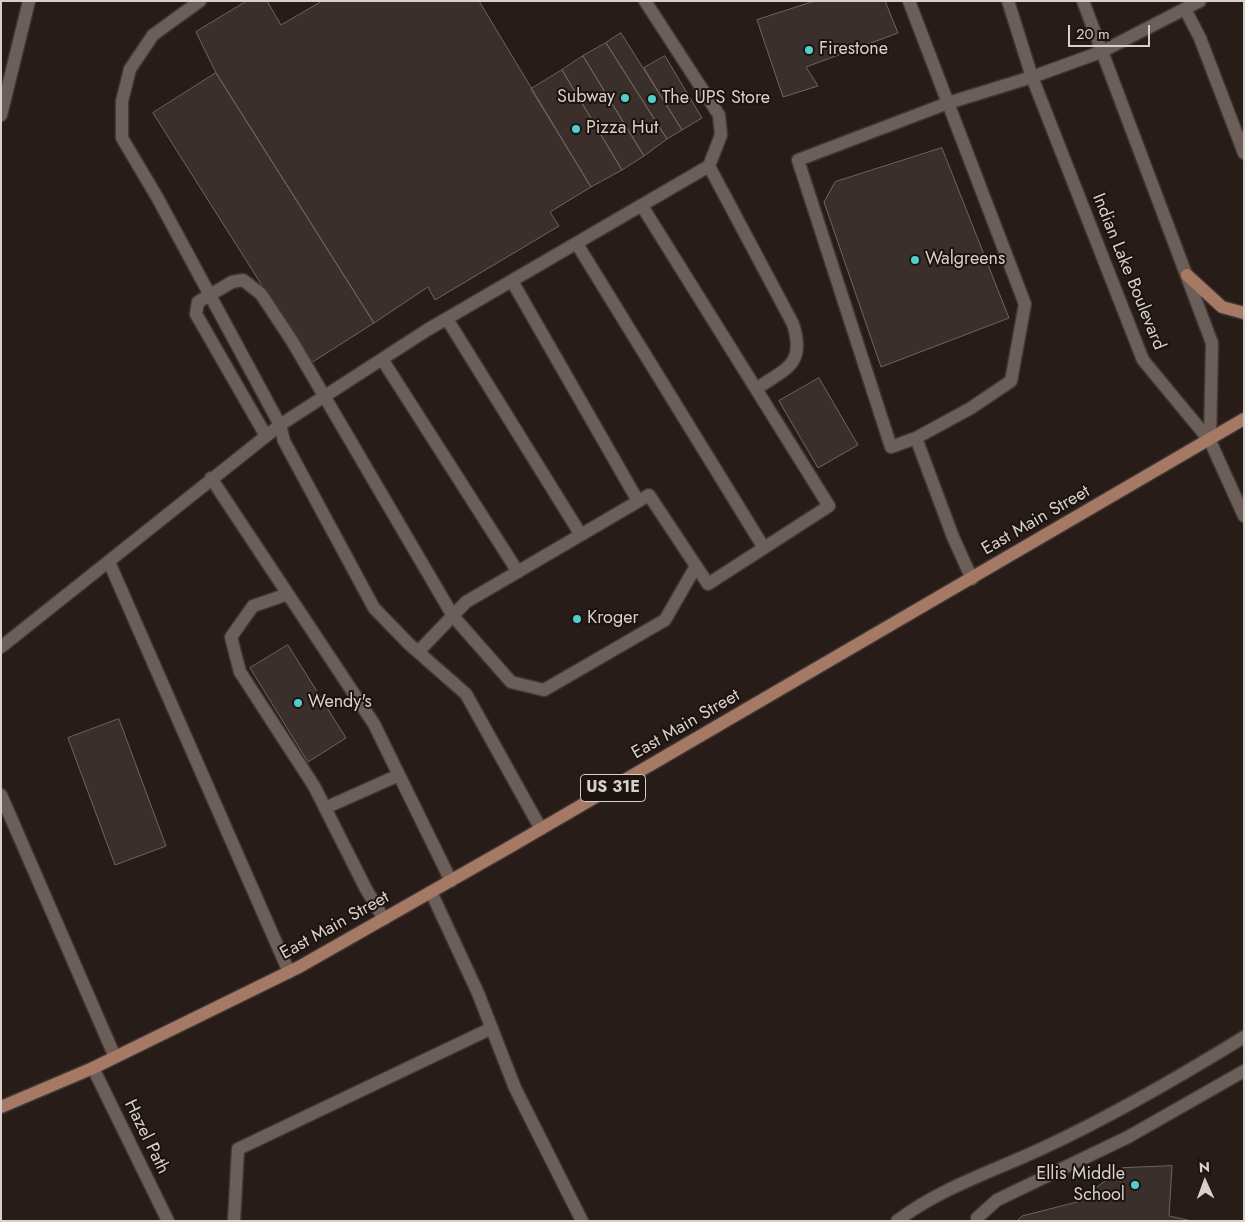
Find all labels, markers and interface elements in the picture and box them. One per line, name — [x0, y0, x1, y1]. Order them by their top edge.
scale bar — [1070, 15, 1152, 47]
text: 20 m — [1076, 23, 1110, 45]
place label: Firestone — [819, 39, 888, 61]
marker: Firestone — [803, 44, 815, 56]
place label: Subway — [557, 87, 615, 109]
place label: The UPS Store — [662, 88, 770, 110]
marker: Subway — [619, 92, 631, 104]
marker: The UPS Store — [646, 93, 658, 105]
place label: Pizza Hut — [586, 118, 658, 140]
marker: Pizza Hut — [570, 123, 582, 135]
street label: Indian Lake Boulevard — [1087, 191, 1169, 353]
place label: Walgreens — [925, 249, 1005, 271]
marker: Walgreens — [909, 254, 921, 266]
street label: East Main Street — [978, 481, 1094, 561]
place label: Kroger — [587, 608, 639, 630]
marker: Kroger — [571, 613, 583, 625]
street label: East Main Street — [628, 685, 744, 765]
place label: Wendy's — [308, 692, 372, 714]
marker: Wendy's — [292, 697, 304, 709]
road number: US 31E — [580, 774, 646, 801]
street label: East Main Street — [277, 887, 393, 965]
street label: Hazel Path — [119, 1096, 173, 1178]
north arrow — [1180, 1157, 1230, 1207]
text: N — [1199, 1157, 1210, 1177]
place label: Ellis Middle School — [1036, 1164, 1125, 1206]
marker: Ellis Middle School — [1129, 1179, 1141, 1191]

